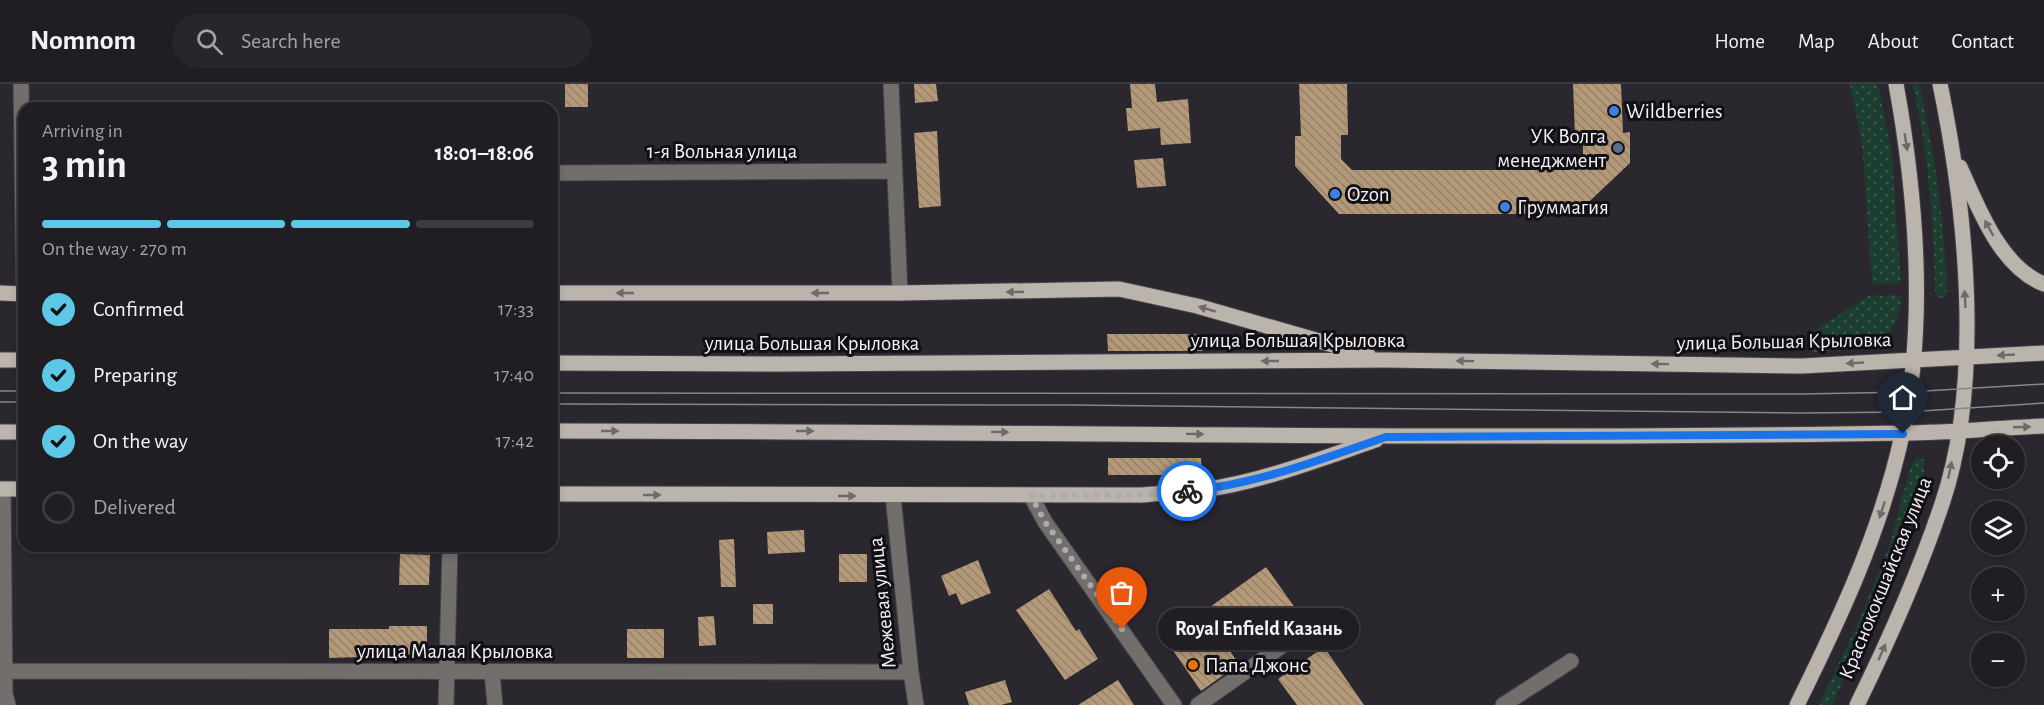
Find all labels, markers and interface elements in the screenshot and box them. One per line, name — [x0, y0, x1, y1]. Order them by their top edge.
search box — [172, 14, 592, 68]
icon: search — [193, 25, 226, 58]
text: Nomnom — [30, 27, 136, 55]
text: Search here — [241, 30, 341, 52]
text: Home — [1714, 31, 1765, 52]
text: Map — [1798, 31, 1835, 52]
text: About — [1868, 31, 1918, 52]
text: Contact — [1951, 31, 2014, 52]
place label: Wildberries — [1626, 101, 1722, 122]
marker: Wildberries — [1607, 104, 1621, 118]
text: Arriving in — [42, 121, 123, 141]
place label: УК Волга менеджмент — [1497, 126, 1606, 171]
one-way arrow — [1902, 132, 1911, 151]
street label: 1-я Вольная улица — [647, 141, 798, 162]
marker: УК Волга менеджмент — [1611, 141, 1625, 155]
text: 18:01–18:06 — [435, 142, 534, 164]
text: 3 min — [42, 146, 127, 185]
place label: Ozon — [1347, 184, 1390, 205]
marker: Ozon — [1328, 187, 1342, 201]
place label: Груммагия — [1517, 197, 1609, 218]
marker: Груммагия — [1498, 200, 1512, 214]
one-way arrow — [1984, 219, 1994, 236]
text: On the way · 270 m — [42, 239, 187, 259]
one-way arrow — [1005, 287, 1024, 297]
one-way arrow — [615, 288, 634, 298]
one-way arrow — [810, 288, 829, 298]
one-way arrow — [1960, 290, 1969, 309]
icon: check — [42, 293, 75, 326]
text: Confirmed — [93, 298, 184, 320]
text: 17:33 — [498, 299, 534, 319]
one-way arrow — [1198, 304, 1216, 313]
street label: улица Большая Крыловка — [1675, 329, 1892, 354]
street label: улица Большая Крыловка — [1190, 330, 1406, 351]
street label: улица Большая Крыловка — [704, 333, 920, 354]
one-way arrow — [1996, 351, 2015, 360]
one-way arrow — [1260, 356, 1279, 366]
one-way arrow — [1455, 356, 1474, 366]
icon: check — [42, 359, 75, 392]
one-way arrow — [1650, 359, 1669, 369]
one-way arrow — [1845, 359, 1864, 368]
text: Preparing — [93, 364, 177, 386]
text: 17:40 — [494, 365, 534, 385]
pin — [1877, 372, 1928, 434]
icon: home — [1886, 381, 1919, 414]
one-way arrow — [2013, 422, 2032, 432]
icon: check — [42, 425, 75, 458]
one-way arrow — [601, 426, 620, 436]
one-way arrow — [796, 426, 815, 436]
one-way arrow — [991, 427, 1010, 437]
text: On the way — [93, 430, 188, 452]
one-way arrow — [1186, 430, 1205, 439]
text: 17:42 — [495, 431, 534, 451]
map controls — [1971, 435, 2025, 687]
button: locate — [1971, 435, 2025, 489]
one-way arrow — [1946, 460, 1955, 479]
courier — [1157, 461, 1217, 521]
street label: Краснококшайская улица — [1835, 474, 1936, 682]
icon: bike — [1171, 475, 1204, 508]
one-way arrow — [643, 490, 662, 500]
one-way arrow — [838, 491, 857, 501]
text: Delivered — [93, 496, 176, 518]
one-way arrow — [1876, 501, 1886, 519]
button: layers — [1971, 501, 2025, 555]
street label: Межевая улица — [865, 536, 900, 670]
pin — [1096, 567, 1147, 629]
button: + — [1971, 567, 2025, 621]
icon: bag — [1105, 576, 1138, 609]
callout: Royal Enfield Казань — [1158, 608, 1359, 650]
text: Royal Enfield Казань — [1175, 619, 1342, 639]
button: − — [1971, 633, 2025, 687]
street label: улица Малая Крыловка — [356, 641, 553, 662]
one-way arrow — [1877, 643, 1887, 661]
place label: Папа Джонс — [1205, 655, 1308, 676]
marker: Папа Джонс — [1186, 658, 1200, 672]

